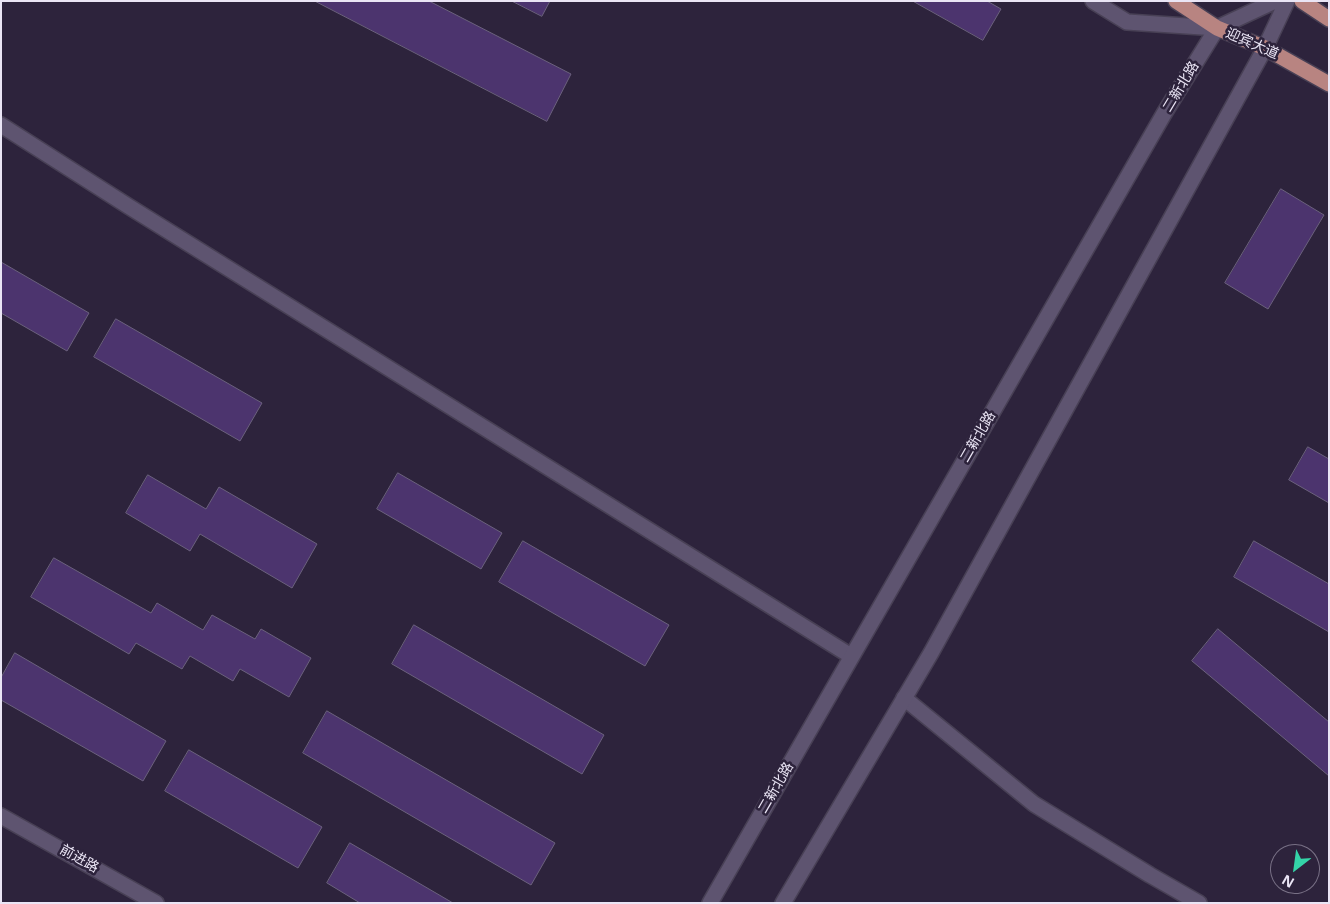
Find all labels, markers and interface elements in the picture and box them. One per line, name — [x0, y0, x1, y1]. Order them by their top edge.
street label: 迎宾大道 — [1223, 25, 1281, 63]
street label: 二新北路 — [1159, 59, 1203, 115]
street label: 二新北路 — [957, 409, 999, 465]
street label: 二新北路 — [755, 760, 797, 816]
street label: 前进路 — [57, 841, 101, 877]
north arrow — [1270, 844, 1320, 894]
text: N — [1278, 870, 1297, 893]

